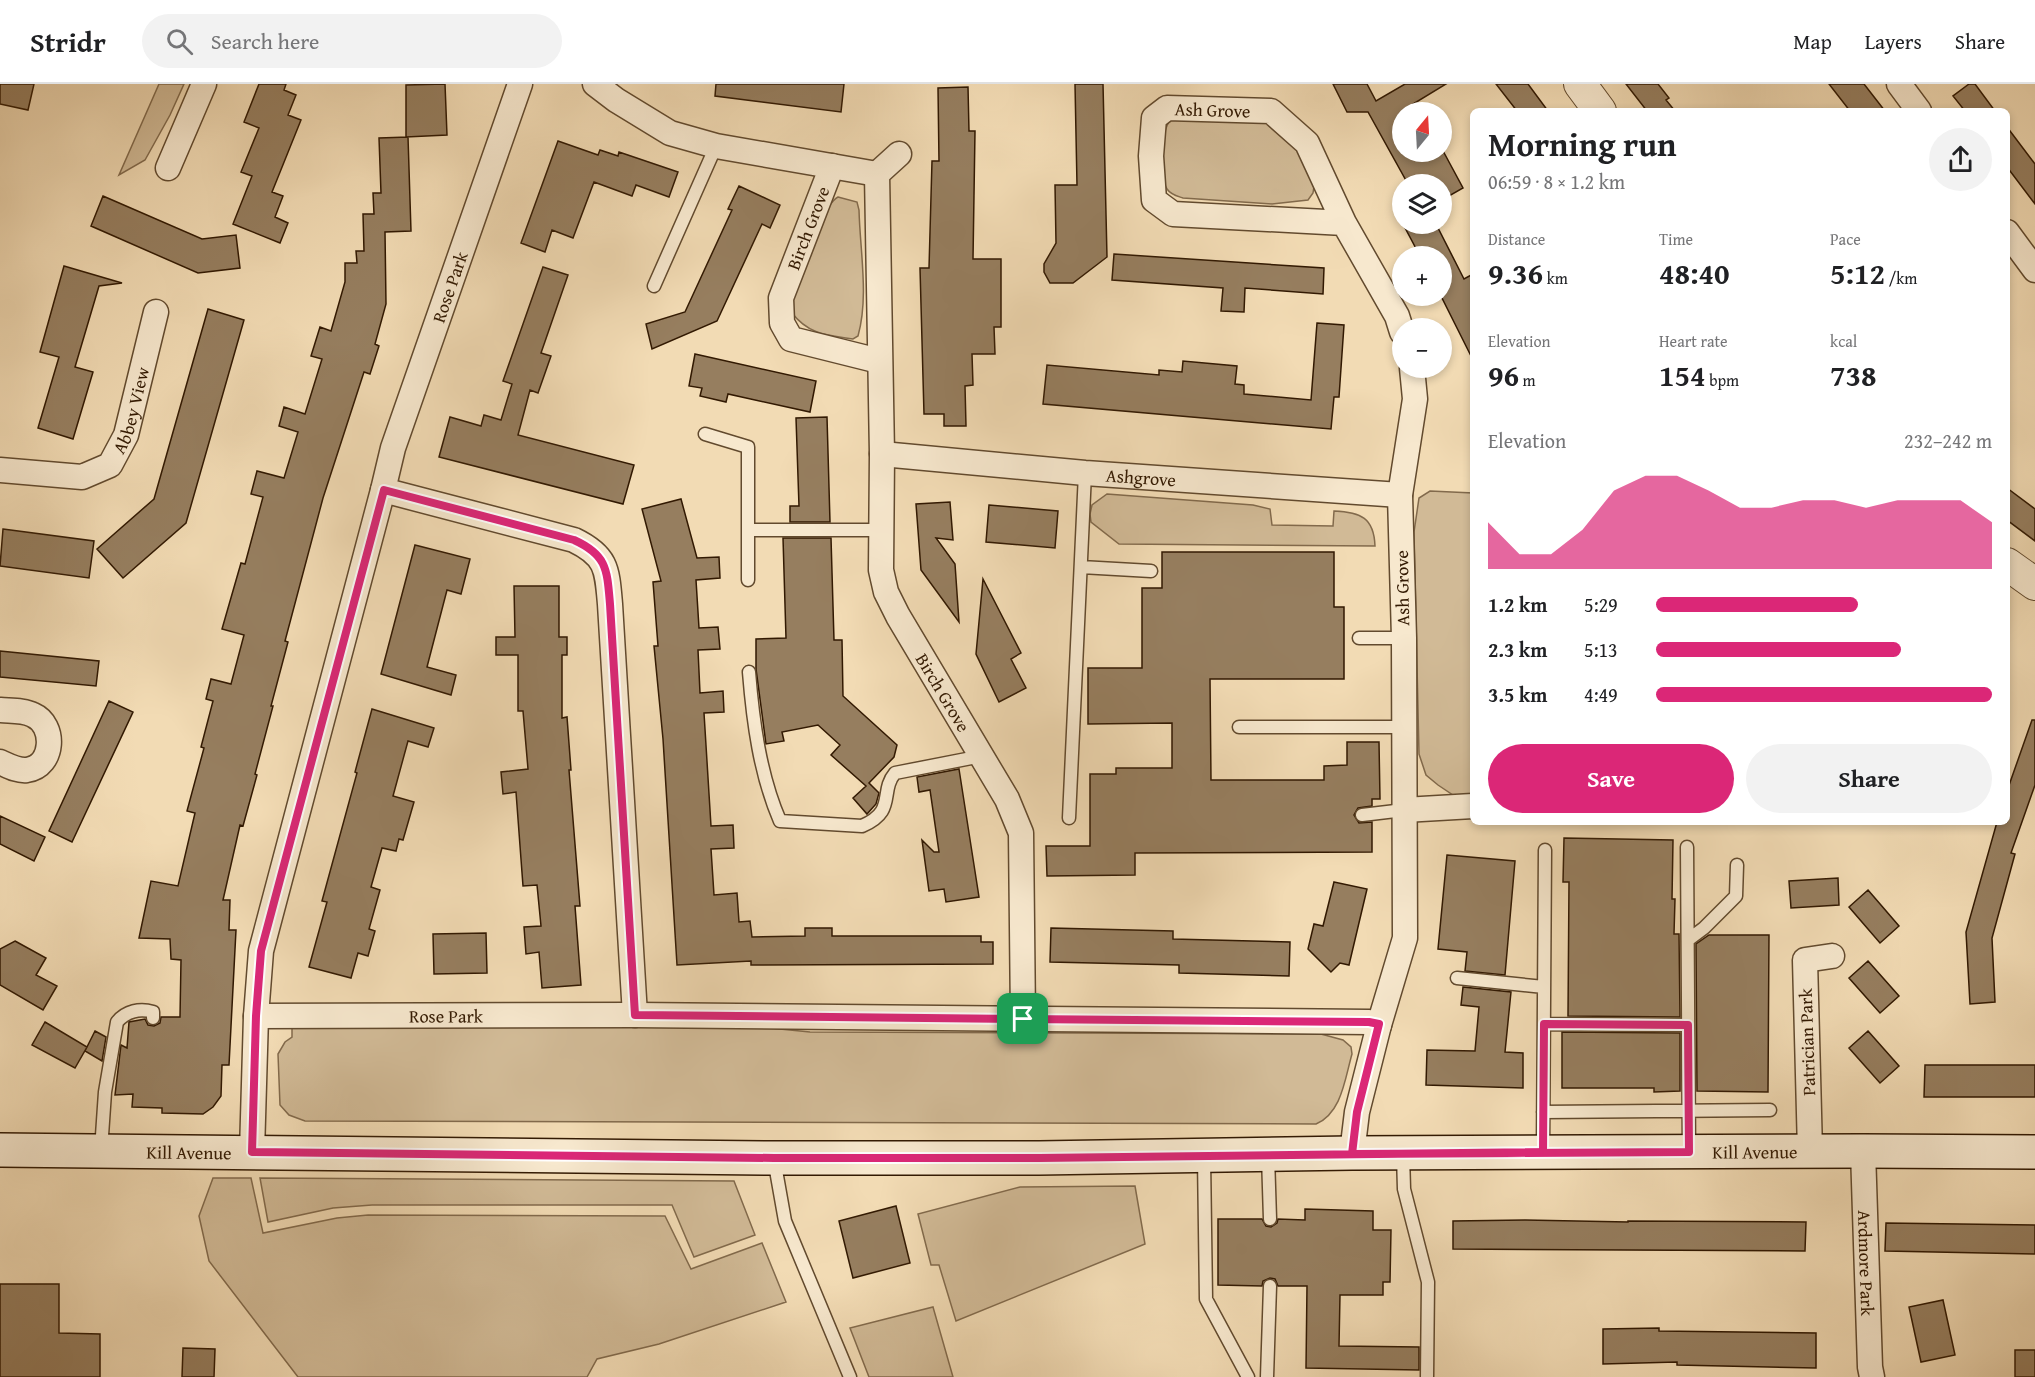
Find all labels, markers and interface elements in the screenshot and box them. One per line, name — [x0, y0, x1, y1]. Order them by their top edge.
search box — [142, 14, 562, 68]
text: Stridr — [30, 21, 106, 62]
icon: search — [163, 25, 196, 58]
text: Search here — [211, 25, 319, 57]
text: Map — [1793, 26, 1832, 57]
text: Layers — [1865, 26, 1922, 57]
text: Share — [1955, 26, 2005, 57]
street label: Ash Grove — [1174, 95, 1251, 124]
north arrow — [1392, 102, 1452, 162]
map controls — [1392, 102, 1452, 378]
text: Morning run — [1488, 120, 1677, 168]
button: share — [1929, 128, 1992, 191]
text: 06:59 · 8 × 1.2 km — [1488, 167, 1625, 196]
button: layers — [1392, 174, 1452, 234]
street label: Birch Grove — [780, 182, 836, 274]
text: Distance — [1488, 227, 1545, 251]
text: Time — [1659, 227, 1693, 251]
text: Pace — [1830, 227, 1861, 251]
button: + — [1392, 246, 1452, 306]
street label: Rose Park — [424, 247, 474, 326]
text: 9.36 — [1488, 251, 1543, 295]
text: 48:40 — [1659, 251, 1730, 295]
text: 5:12 — [1830, 251, 1885, 295]
text: km — [1543, 266, 1568, 290]
text: /km — [1885, 266, 1917, 290]
button: − — [1392, 318, 1452, 378]
text: Elevation — [1488, 329, 1551, 353]
text: Heart rate — [1659, 329, 1728, 353]
text: kcal — [1830, 329, 1857, 353]
text: 96 — [1488, 353, 1519, 397]
text: 154 — [1659, 353, 1706, 397]
text: 738 — [1830, 353, 1877, 397]
street label: Abbey View — [105, 364, 156, 458]
text: m — [1519, 368, 1536, 392]
text: bpm — [1706, 368, 1739, 392]
text: Elevation — [1488, 426, 1566, 455]
text: 232–242 m — [1904, 426, 1992, 455]
street label: Ashgrove — [1105, 461, 1177, 493]
street label: Ash Grove — [1388, 550, 1416, 626]
text: 1.2 km — [1488, 590, 1547, 619]
text: 5:29 — [1584, 590, 1618, 619]
text: 2.3 km — [1488, 635, 1547, 664]
text: 5:13 — [1584, 635, 1618, 664]
street label: Birch Grove — [909, 648, 978, 737]
text: 3.5 km — [1488, 680, 1547, 709]
text: 4:49 — [1584, 680, 1618, 709]
button: Save — [1488, 744, 1734, 813]
button: Share — [1746, 744, 1992, 813]
street label: Patrician Park — [1792, 987, 1822, 1096]
pin — [997, 993, 1048, 1044]
street label: Rose Park — [409, 1002, 484, 1029]
icon: arrive — [1006, 1002, 1039, 1035]
street label: Kill Avenue — [146, 1138, 232, 1166]
street label: Kill Avenue — [1712, 1138, 1798, 1165]
street label: Ardmore Park — [1851, 1210, 1882, 1317]

